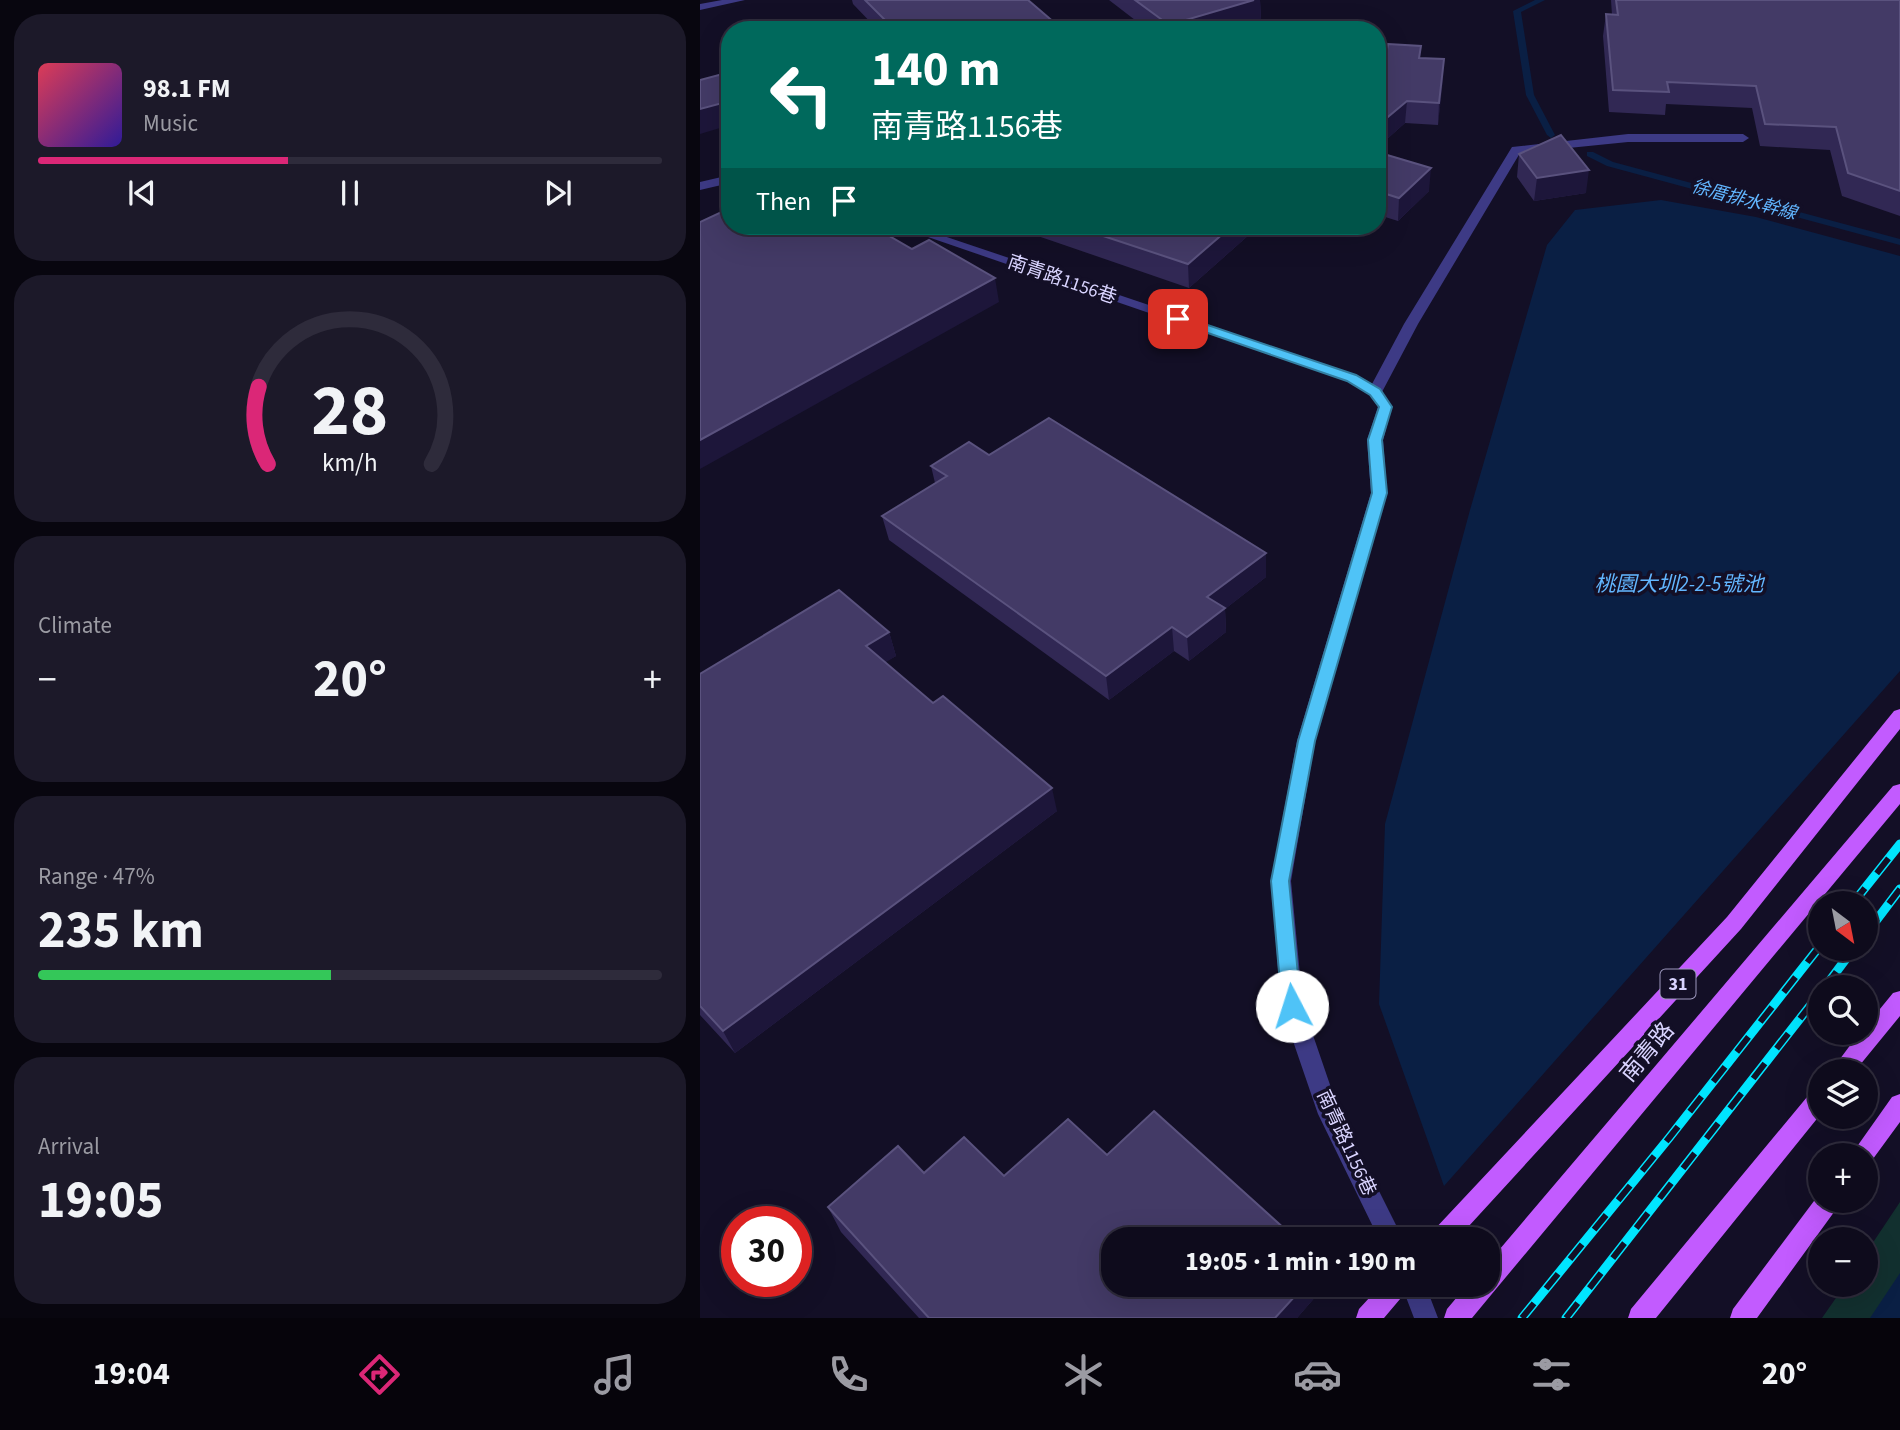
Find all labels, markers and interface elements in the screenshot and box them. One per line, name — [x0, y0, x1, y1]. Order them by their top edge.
text: 140 m — [871, 35, 1000, 105]
icon: left — [756, 49, 847, 140]
text: 98.1 FM — [143, 70, 231, 107]
text: 南青路1156巷 — [871, 104, 1063, 150]
text: Music — [143, 107, 198, 140]
icon: previous — [123, 174, 161, 212]
icon: pause — [331, 174, 369, 212]
icon: next — [539, 174, 577, 212]
water label: 徐厝排水幹線 — [1689, 174, 1801, 227]
icon: arrive — [825, 182, 863, 220]
text: Then — [756, 183, 811, 220]
street label: 南青路1156巷 — [1004, 249, 1120, 311]
pin — [1148, 289, 1208, 349]
icon: arrive — [1159, 300, 1197, 338]
text: 28 — [312, 360, 388, 464]
text: km/h — [322, 445, 378, 481]
water label: 桃園大圳2-2-5號池 — [1595, 569, 1765, 599]
text: Climate — [38, 609, 112, 642]
text: 20° — [313, 643, 387, 717]
text: − — [38, 653, 57, 707]
text: + — [643, 653, 662, 707]
text: Range · 47% — [38, 860, 155, 893]
north arrow — [1808, 891, 1878, 961]
map controls — [1808, 891, 1878, 1297]
text: 235 km — [38, 894, 204, 968]
position arrow — [1255, 969, 1329, 1043]
road number: 31 — [1660, 970, 1696, 999]
button: search — [1808, 975, 1878, 1045]
street label: 南青路 — [1612, 1015, 1682, 1089]
button: layers — [1808, 1059, 1878, 1129]
street label: 南青路1156巷 — [1310, 1086, 1382, 1200]
text: Arrival — [38, 1130, 100, 1163]
button: + — [1808, 1143, 1878, 1213]
text: 19:05 — [38, 1164, 163, 1238]
speed limit sign: 30 — [721, 1206, 812, 1297]
button: − — [1808, 1227, 1878, 1297]
text: 19:05 · 1 min · 190 m — [1185, 1243, 1416, 1280]
icon: directions — [355, 1350, 404, 1399]
icon: music — [590, 1350, 639, 1399]
icon: phone — [824, 1350, 873, 1399]
icon: climate — [1059, 1350, 1108, 1399]
icon: car — [1293, 1350, 1342, 1399]
icon: filters — [1527, 1350, 1576, 1399]
text: 19:04 — [93, 1351, 170, 1397]
text: 20° — [1762, 1351, 1807, 1397]

